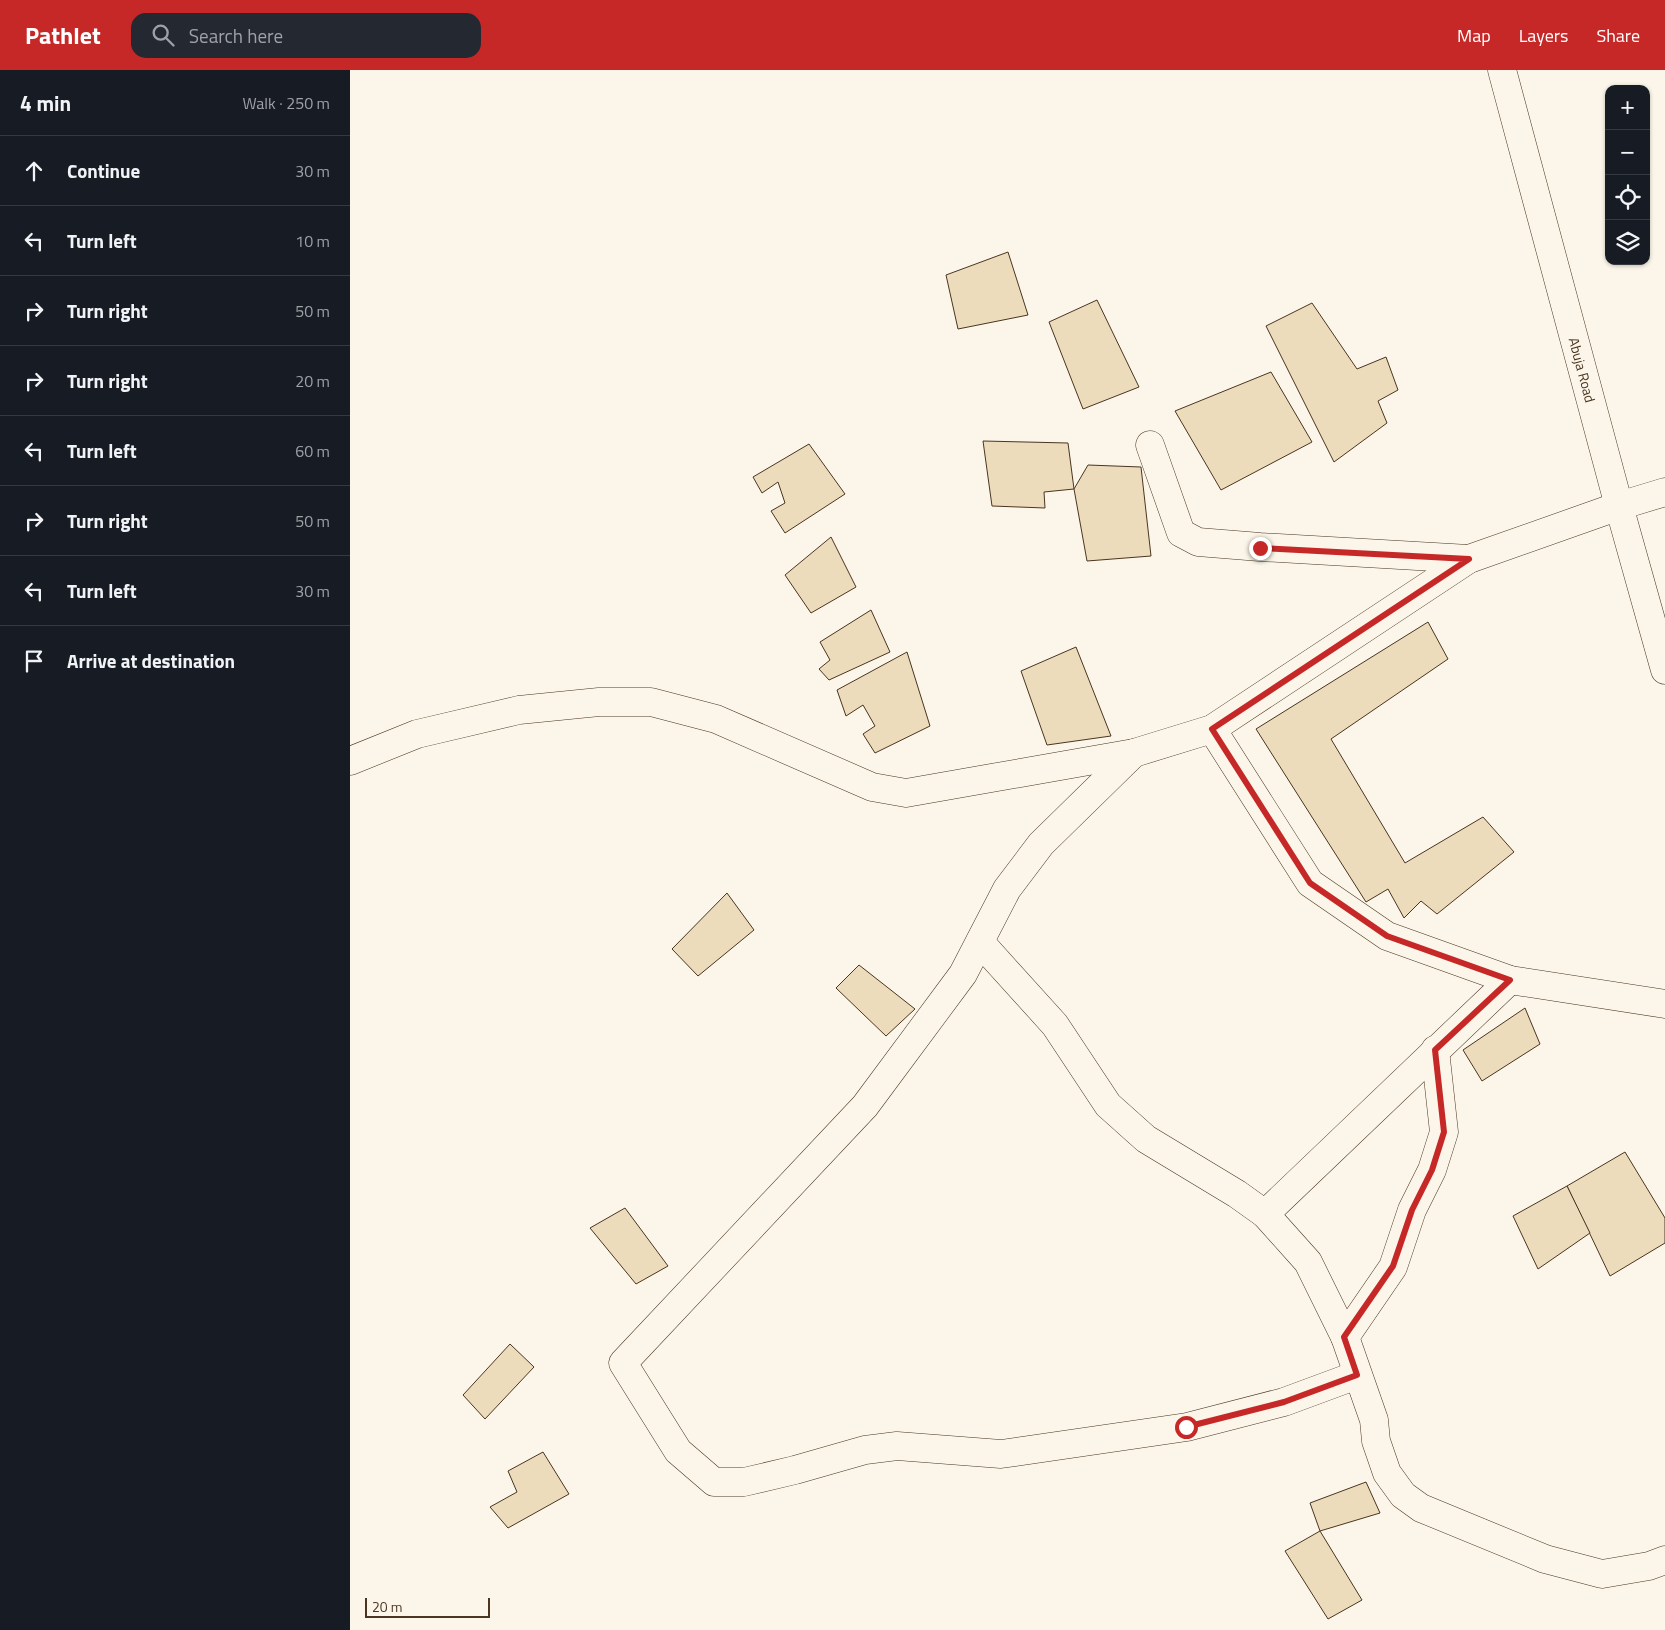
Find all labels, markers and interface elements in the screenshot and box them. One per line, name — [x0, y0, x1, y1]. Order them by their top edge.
search box — [131, 13, 481, 58]
text: Pathlet — [25, 17, 101, 53]
icon: search — [149, 21, 177, 49]
text: Search here — [189, 21, 283, 50]
text: Map — [1457, 22, 1491, 49]
text: Layers — [1519, 22, 1568, 49]
text: Share — [1596, 22, 1640, 49]
map controls — [1605, 85, 1650, 265]
button: + — [1605, 85, 1650, 130]
text: 4 min — [20, 87, 71, 119]
text: Walk · 250 m — [242, 91, 330, 115]
button: − — [1605, 130, 1650, 175]
text: Continue — [67, 156, 140, 185]
icon: ahead — [20, 157, 48, 185]
text: 30 m — [295, 159, 330, 183]
button: locate — [1605, 175, 1650, 220]
button: layers — [1605, 220, 1650, 265]
text: Turn left — [67, 226, 137, 255]
icon: left — [20, 227, 48, 255]
text: 10 m — [295, 229, 330, 253]
text: Turn right — [67, 296, 148, 325]
icon: right — [20, 297, 48, 325]
text: 50 m — [295, 299, 330, 323]
street label: Abuja Road — [1564, 335, 1601, 405]
text: Turn right — [67, 366, 148, 395]
icon: right — [20, 367, 48, 395]
text: 20 m — [295, 369, 330, 393]
text: Turn left — [67, 436, 137, 465]
icon: left — [20, 437, 48, 465]
text: 60 m — [295, 439, 330, 463]
text: Turn right — [67, 506, 148, 535]
icon: right — [20, 507, 48, 535]
text: 50 m — [295, 509, 330, 533]
route end — [1249, 537, 1272, 560]
text: Turn left — [67, 576, 137, 605]
icon: left — [20, 577, 48, 605]
text: 30 m — [295, 579, 330, 603]
text: Arrive at destination — [67, 646, 235, 675]
icon: arrive — [20, 647, 48, 675]
route start — [1175, 1416, 1198, 1439]
scale bar — [365, 1595, 490, 1618]
text: 20 m — [372, 1596, 402, 1617]

